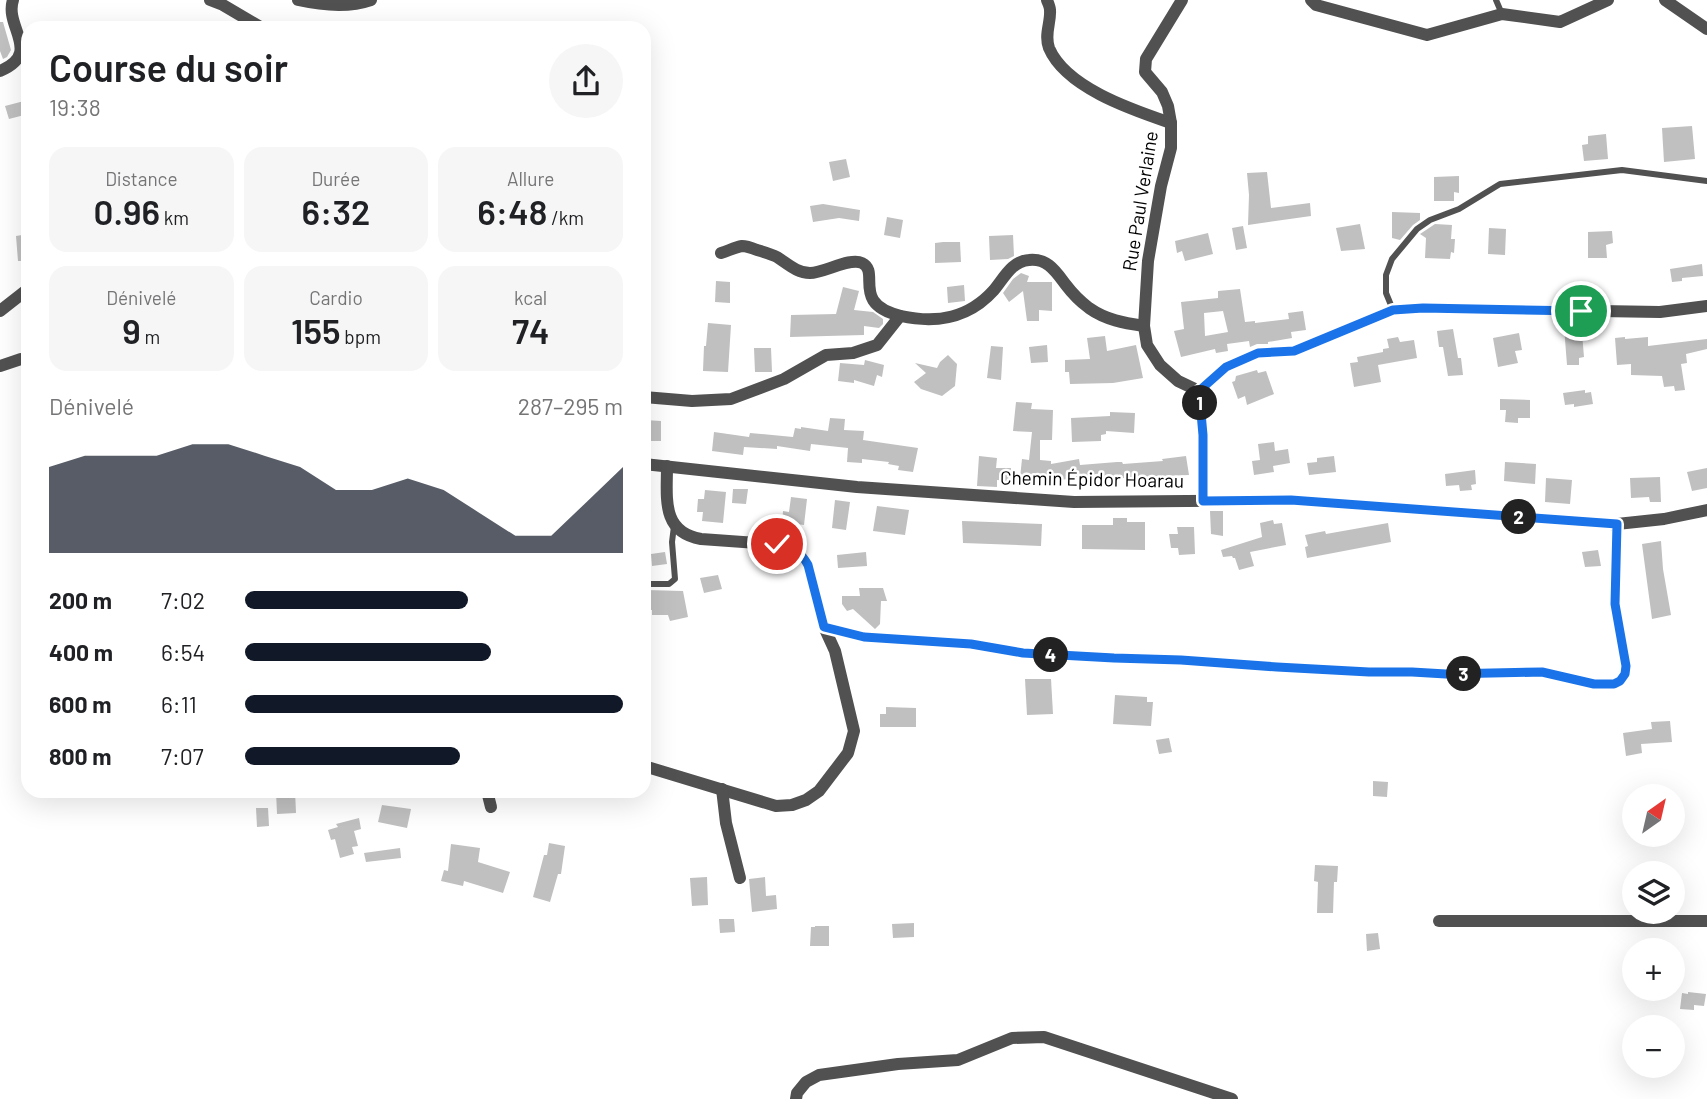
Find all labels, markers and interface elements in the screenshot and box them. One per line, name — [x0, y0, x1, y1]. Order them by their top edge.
text: Course du soir — [49, 44, 288, 90]
button: share — [549, 44, 623, 118]
text: 19:38 — [49, 93, 101, 121]
street label: Rue Paul Verlaine — [1117, 129, 1162, 273]
text: Distance — [105, 167, 178, 190]
text: Durée — [312, 167, 360, 190]
text: Allure — [507, 167, 554, 190]
text: 0.96 — [94, 190, 160, 232]
text: 6:32 — [302, 190, 370, 232]
text: 6:48 — [477, 190, 547, 232]
text: km — [160, 206, 189, 229]
text: /km — [547, 206, 584, 229]
pin — [1551, 281, 1611, 341]
text: Dénivelé — [106, 286, 176, 309]
text: Cardio — [309, 286, 363, 309]
text: kcal — [514, 286, 547, 309]
icon: arrive — [1562, 292, 1600, 330]
text: 9 — [122, 309, 141, 351]
text: 155 — [291, 309, 341, 351]
text: 74 — [512, 309, 549, 351]
text: m — [141, 325, 160, 348]
text: bpm — [341, 325, 381, 348]
pin: 1 — [1182, 386, 1218, 420]
text: 1 — [1196, 391, 1203, 414]
text: Dénivelé — [49, 392, 134, 420]
text: 287–295 m — [518, 392, 623, 420]
street label: Chemin Épidor Hoarau — [1000, 465, 1184, 492]
pin: 2 — [1502, 500, 1536, 534]
text: 2 — [1513, 505, 1524, 528]
pin — [747, 514, 807, 574]
icon: check — [758, 525, 796, 563]
text: 200 m — [49, 586, 112, 614]
text: 7:02 — [161, 586, 205, 614]
text: 400 m — [49, 638, 113, 666]
text: 6:54 — [161, 638, 205, 666]
pin: 4 — [1034, 638, 1068, 672]
text: 4 — [1045, 643, 1056, 666]
pin: 3 — [1446, 656, 1482, 692]
text: 3 — [1458, 662, 1469, 685]
text: 600 m — [49, 690, 111, 718]
text: 6:11 — [161, 690, 197, 718]
text: 800 m — [49, 742, 111, 770]
text: 7:07 — [161, 742, 204, 770]
north arrow — [1622, 784, 1685, 847]
map controls — [1622, 784, 1685, 1078]
button: layers — [1622, 861, 1685, 924]
button: + — [1622, 938, 1685, 1001]
button: − — [1622, 1015, 1685, 1078]

